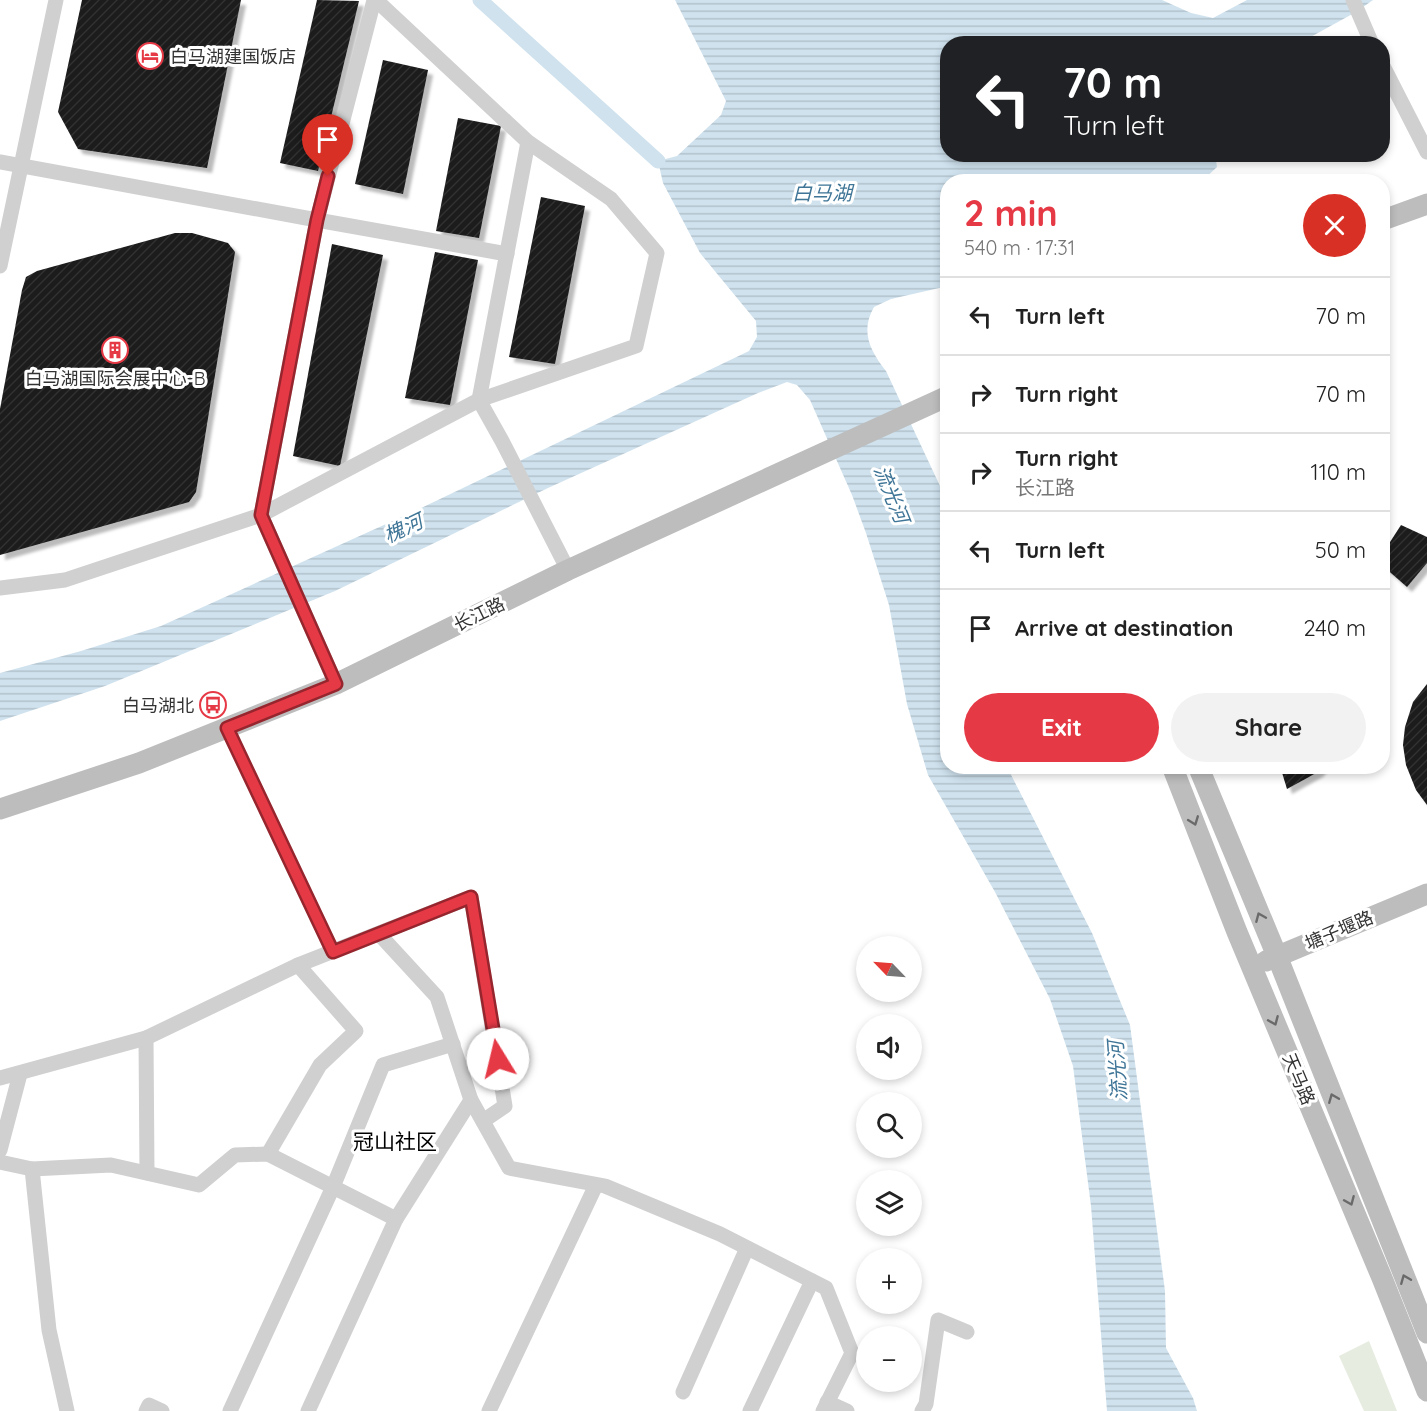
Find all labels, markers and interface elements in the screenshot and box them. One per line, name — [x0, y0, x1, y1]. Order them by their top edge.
hotel icon: 白马湖建国饭店 — [135, 41, 165, 71]
place label: 白马湖建国饭店 — [170, 45, 296, 68]
text: 70 m — [1063, 56, 1162, 109]
icon: left — [964, 60, 1042, 138]
text: Turn left — [1063, 108, 1165, 142]
pin — [302, 114, 353, 176]
icon: arrive — [311, 123, 344, 156]
water label: 白马湖 — [792, 180, 855, 205]
text: 2 min — [964, 190, 1058, 235]
button: close — [1303, 194, 1366, 257]
text: 540 m · 17:31 — [964, 235, 1075, 260]
icon: left — [964, 300, 997, 333]
text: Turn left — [1015, 302, 1105, 330]
text: 70 m — [1316, 302, 1366, 330]
building icon: 白马湖国际会展中心-B — [100, 335, 130, 365]
place label: 白马湖国际会展中心-B — [25, 367, 205, 390]
icon: right — [964, 378, 997, 411]
text: Turn right — [1015, 380, 1119, 408]
text: 70 m — [1316, 380, 1366, 408]
text: Turn right — [1015, 444, 1119, 472]
icon: right — [964, 456, 997, 489]
text: 110 m — [1311, 458, 1366, 486]
water label: 流光河 — [869, 462, 916, 530]
text: 长江路 — [1015, 475, 1075, 500]
water label: 槐河 — [380, 507, 430, 548]
icon: left — [964, 534, 997, 567]
text: Turn left — [1015, 536, 1105, 564]
text: 50 m — [1315, 536, 1366, 564]
street label: 长江路 — [450, 592, 508, 636]
icon: arrive — [964, 612, 997, 645]
text: Arrive at destination — [1015, 614, 1233, 642]
text: 240 m — [1303, 614, 1366, 642]
bus stop icon: 白马湖北 — [198, 690, 228, 720]
button: Exit — [964, 693, 1159, 762]
button: Share — [1171, 693, 1366, 762]
place label: 白马湖北 — [122, 694, 194, 717]
one-way arrow — [1186, 815, 1199, 826]
street label: 塘子堰路 — [1301, 905, 1377, 955]
one-way arrow — [1256, 912, 1268, 923]
north arrow — [856, 936, 922, 1002]
map controls — [856, 936, 922, 1392]
button: sound — [856, 1014, 922, 1080]
one-way arrow — [1267, 1015, 1279, 1026]
position arrow — [466, 1027, 530, 1091]
water label: 流光河 — [1102, 1036, 1132, 1102]
street label: 天马路 — [1278, 1050, 1320, 1108]
button: search — [856, 1092, 922, 1158]
one-way arrow — [1328, 1093, 1340, 1104]
district label: 冠山社区 — [353, 1128, 437, 1154]
button: layers — [856, 1170, 922, 1236]
one-way arrow — [1343, 1194, 1355, 1205]
button: + — [856, 1248, 922, 1314]
one-way arrow — [1400, 1274, 1412, 1285]
button: − — [856, 1326, 922, 1392]

